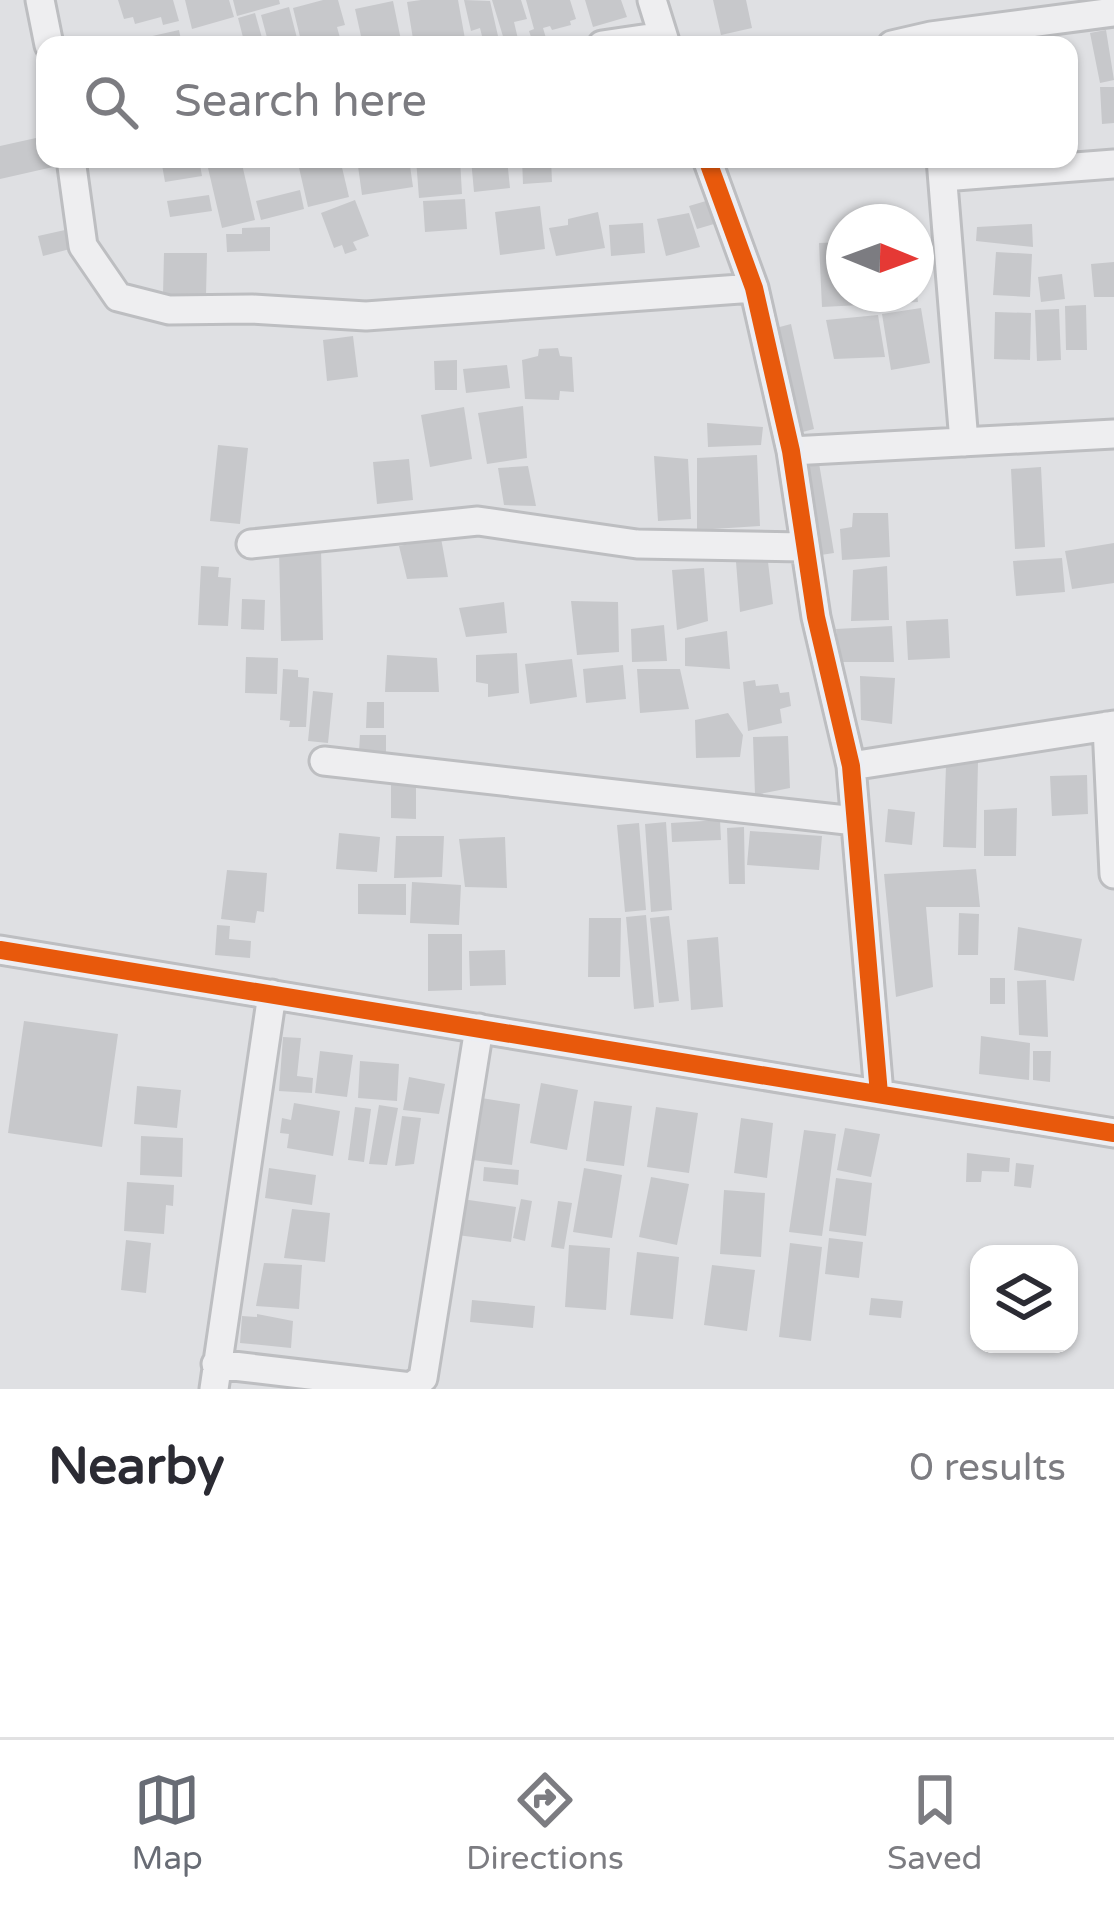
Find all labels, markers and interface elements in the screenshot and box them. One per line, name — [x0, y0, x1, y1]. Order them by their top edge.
search box — [36, 36, 1078, 168]
icon: search — [78, 69, 144, 135]
text: Search here — [174, 75, 427, 129]
north arrow — [826, 204, 934, 312]
map controls — [970, 1245, 1078, 1353]
button: layers — [970, 1245, 1078, 1353]
text: Nearby — [48, 1436, 225, 1498]
text: 0 results — [909, 1444, 1066, 1491]
tab: Map — [132, 1767, 203, 1878]
tab: Directions — [466, 1767, 624, 1878]
tab: Saved — [887, 1767, 982, 1878]

